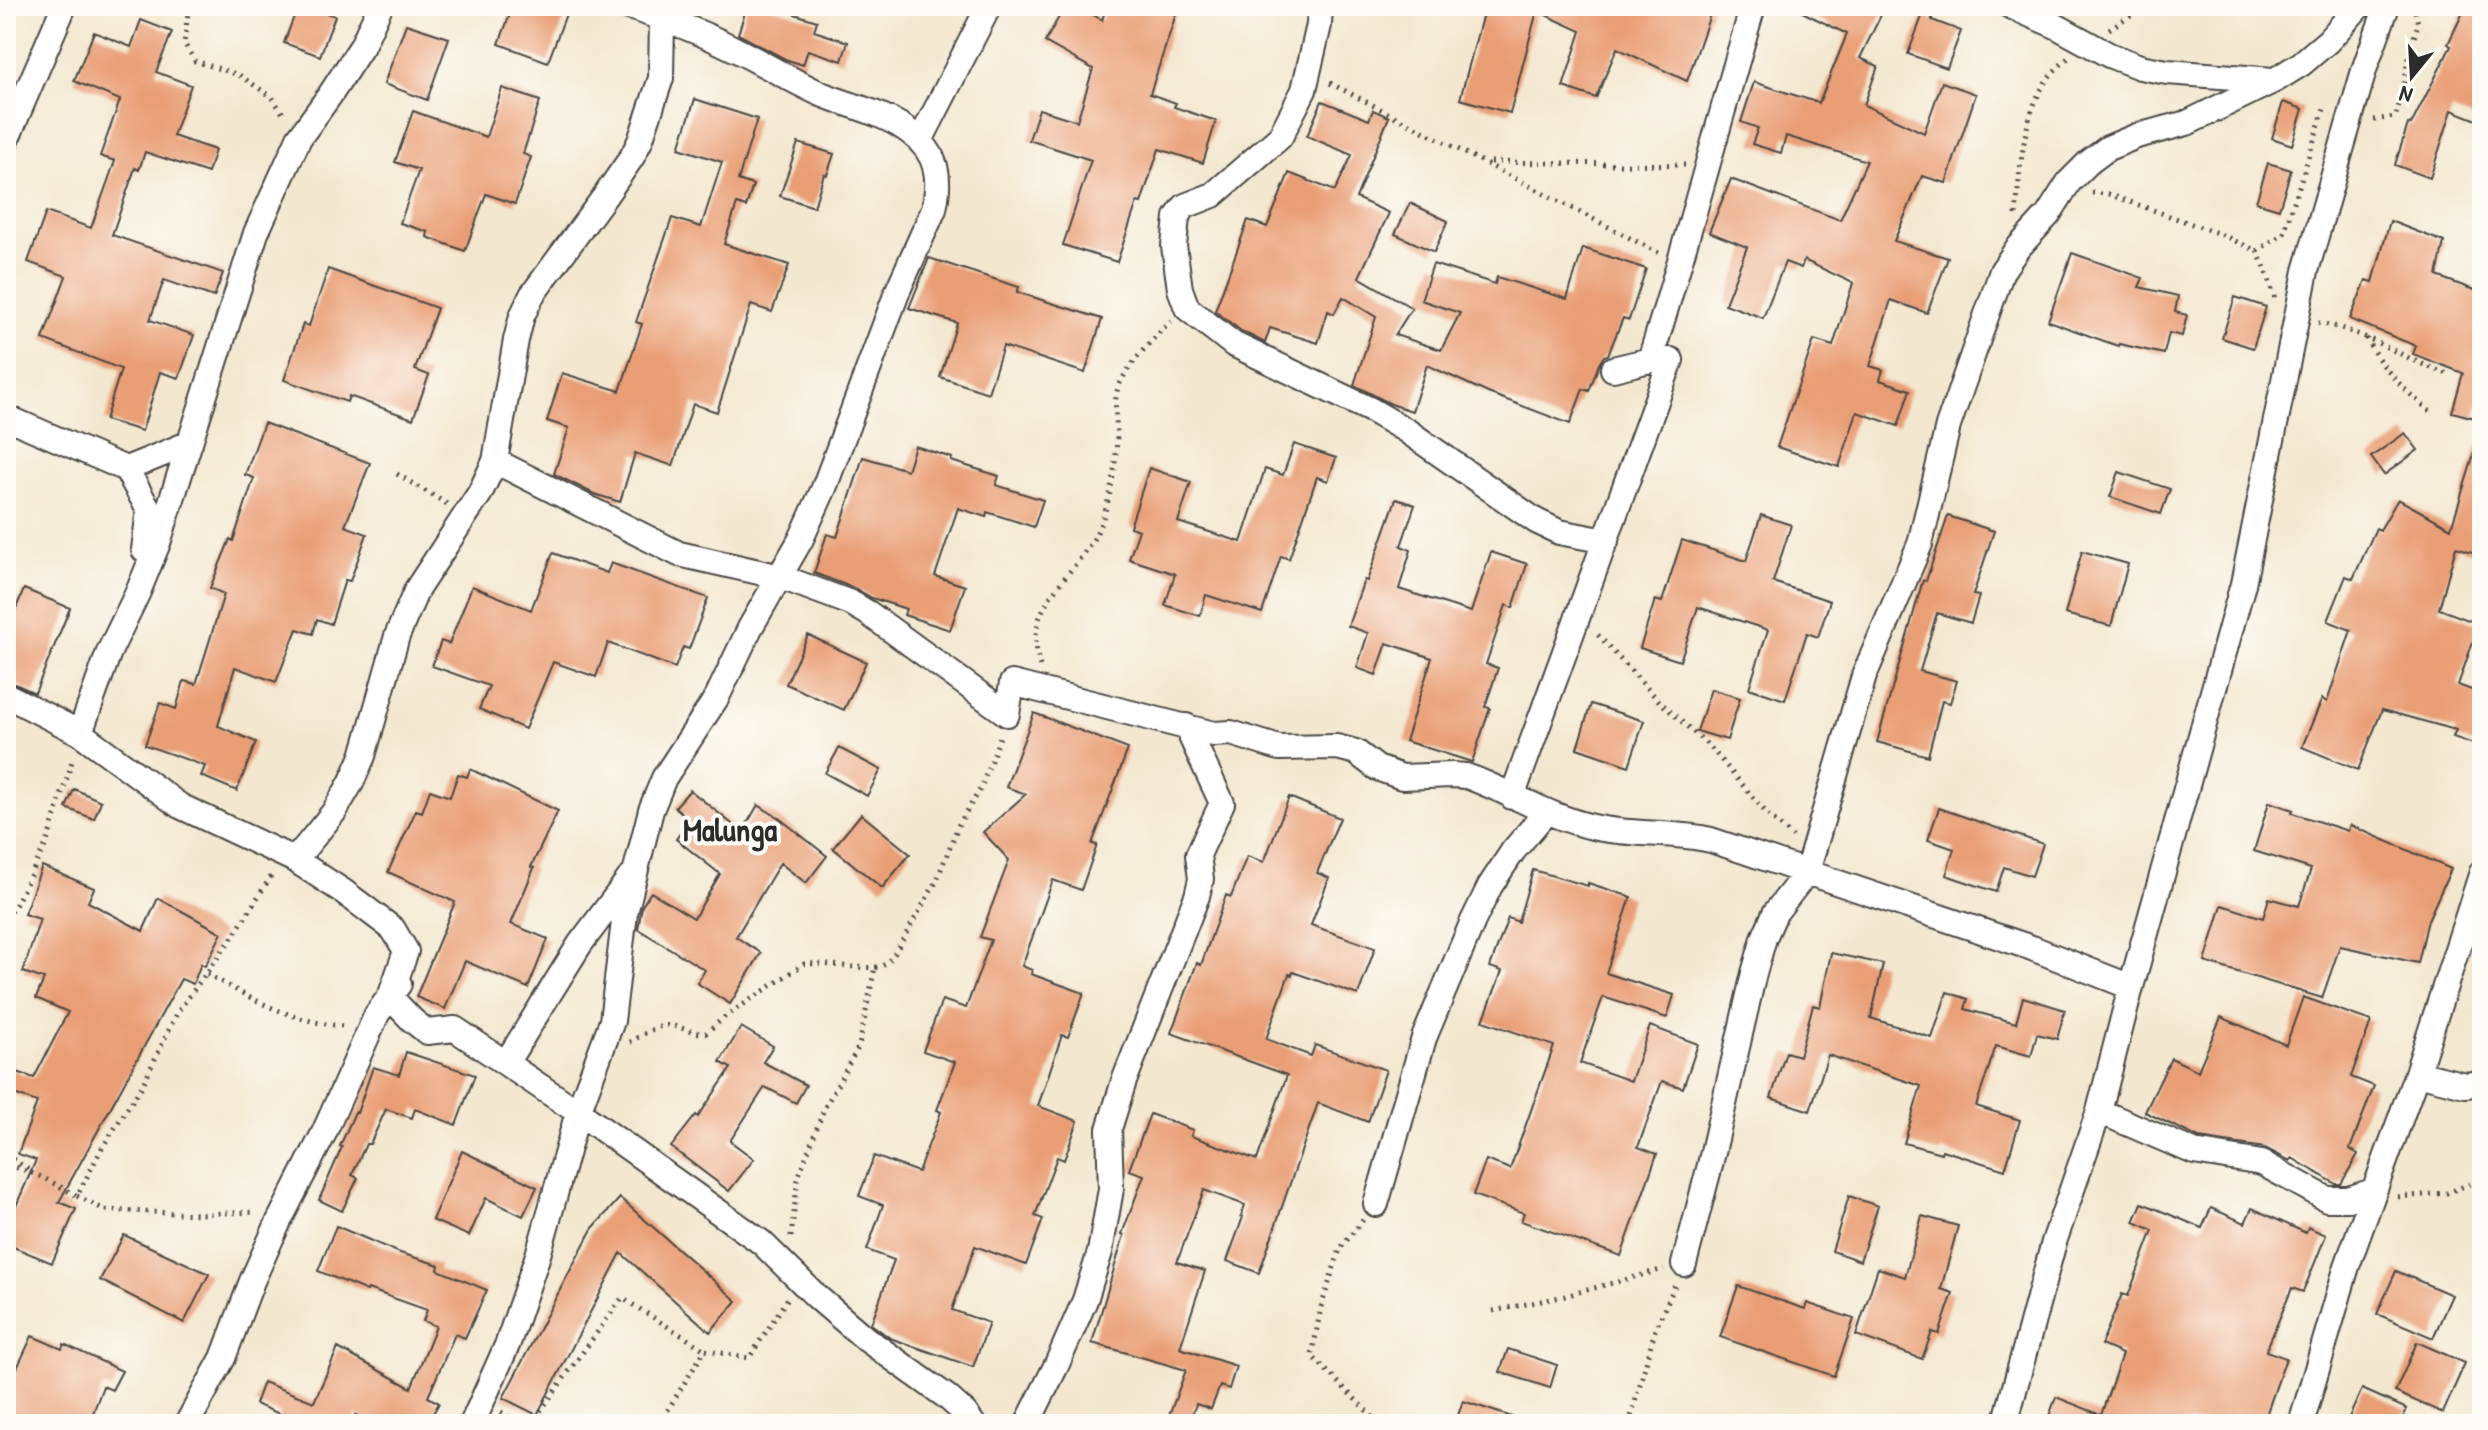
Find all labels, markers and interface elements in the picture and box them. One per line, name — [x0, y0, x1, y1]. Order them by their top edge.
north arrow — [2372, 36, 2452, 116]
text: N — [2395, 79, 2416, 111]
district label: Malunga — [683, 808, 778, 852]

